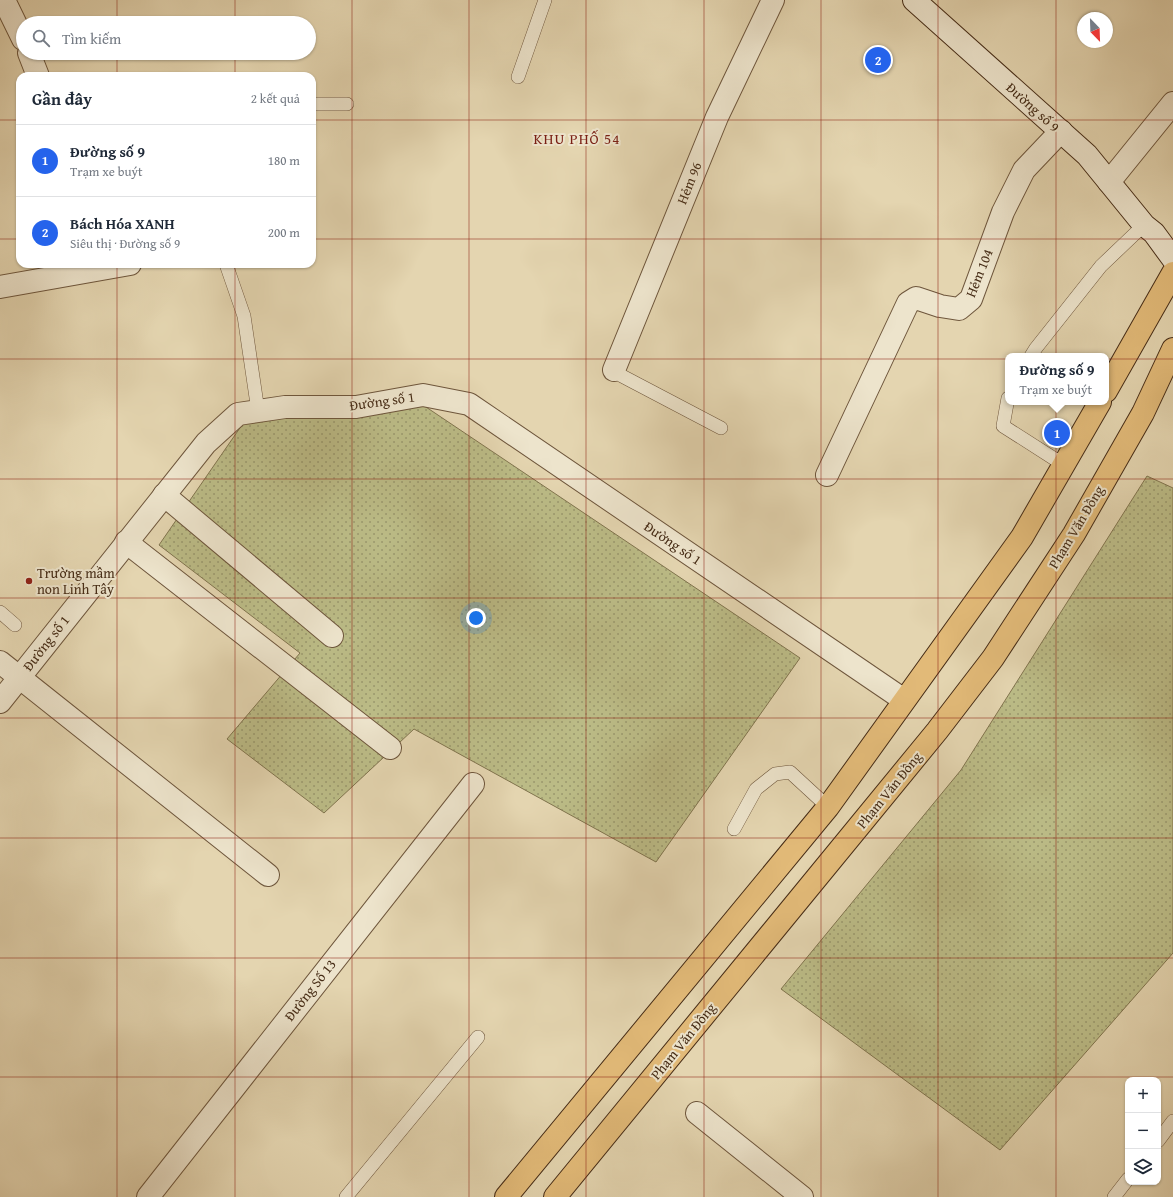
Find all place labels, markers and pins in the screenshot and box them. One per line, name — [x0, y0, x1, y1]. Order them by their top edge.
pin: 2 — [865, 45, 891, 75]
pin: 1 — [1044, 418, 1070, 448]
place label: Trường mầm non Linh Tây — [37, 563, 115, 599]
marker: Trường mầm non Linh Tây — [24, 576, 34, 586]

